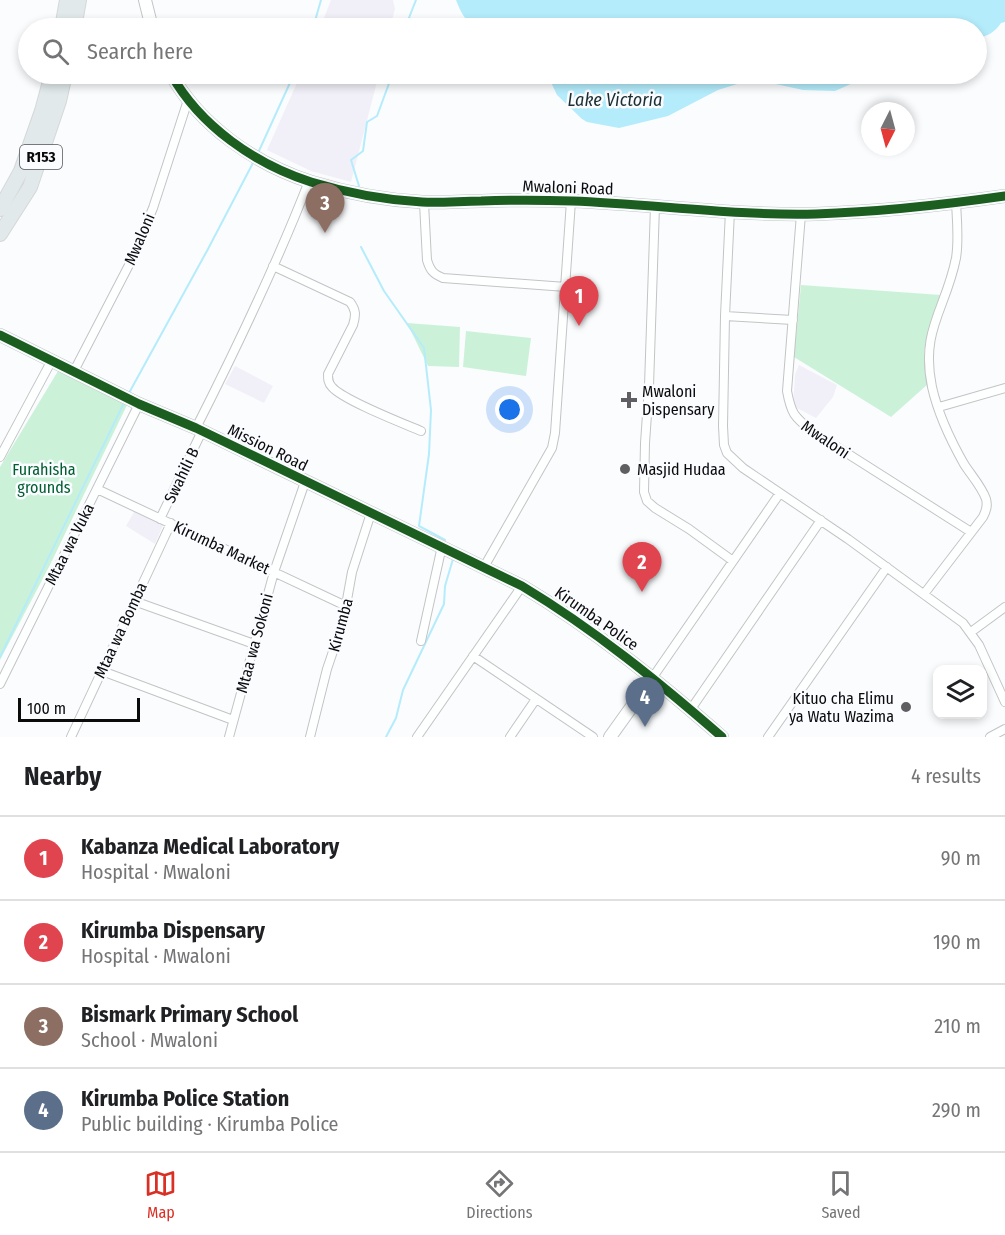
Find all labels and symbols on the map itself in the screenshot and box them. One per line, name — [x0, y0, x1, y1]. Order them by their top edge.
water label: Lake Victoria — [568, 89, 662, 111]
north arrow — [861, 102, 915, 156]
road number: R153 — [20, 145, 62, 169]
street label: Mwaloni Road — [522, 176, 614, 199]
pin: 3 — [306, 184, 344, 233]
street label: Mwaloni — [120, 210, 159, 268]
pin: 1 — [560, 276, 598, 326]
place label: Mwaloni Dispensary — [642, 382, 715, 419]
marker: Mwaloni Dispensary — [620, 391, 638, 409]
your location — [495, 395, 524, 424]
street label: Mwaloni — [798, 416, 854, 462]
street label: Mission Road — [225, 420, 311, 475]
street label: Swahili B — [160, 444, 203, 506]
park label: Furahisha grounds — [12, 460, 76, 497]
place label: Masjid Hudaa — [637, 460, 726, 479]
marker: Masjid Hudaa — [618, 462, 632, 476]
street label: Mtaa wa Vuka — [41, 500, 98, 588]
street label: Kirumba Market — [171, 517, 274, 578]
pin: 2 — [622, 542, 662, 592]
street label: Mtaa wa Bomba — [90, 579, 151, 681]
street label: Kirumba Police — [551, 583, 642, 654]
street label: Mtaa wa Sokoni — [232, 591, 277, 695]
street label: Kirumba — [324, 596, 357, 654]
pin: 4 — [626, 678, 664, 727]
place label: Kituo cha Elimu ya Watu Wazima — [789, 689, 894, 726]
scale bar — [18, 695, 140, 722]
marker: Kituo cha Elimu ya Watu Wazima — [899, 700, 913, 714]

